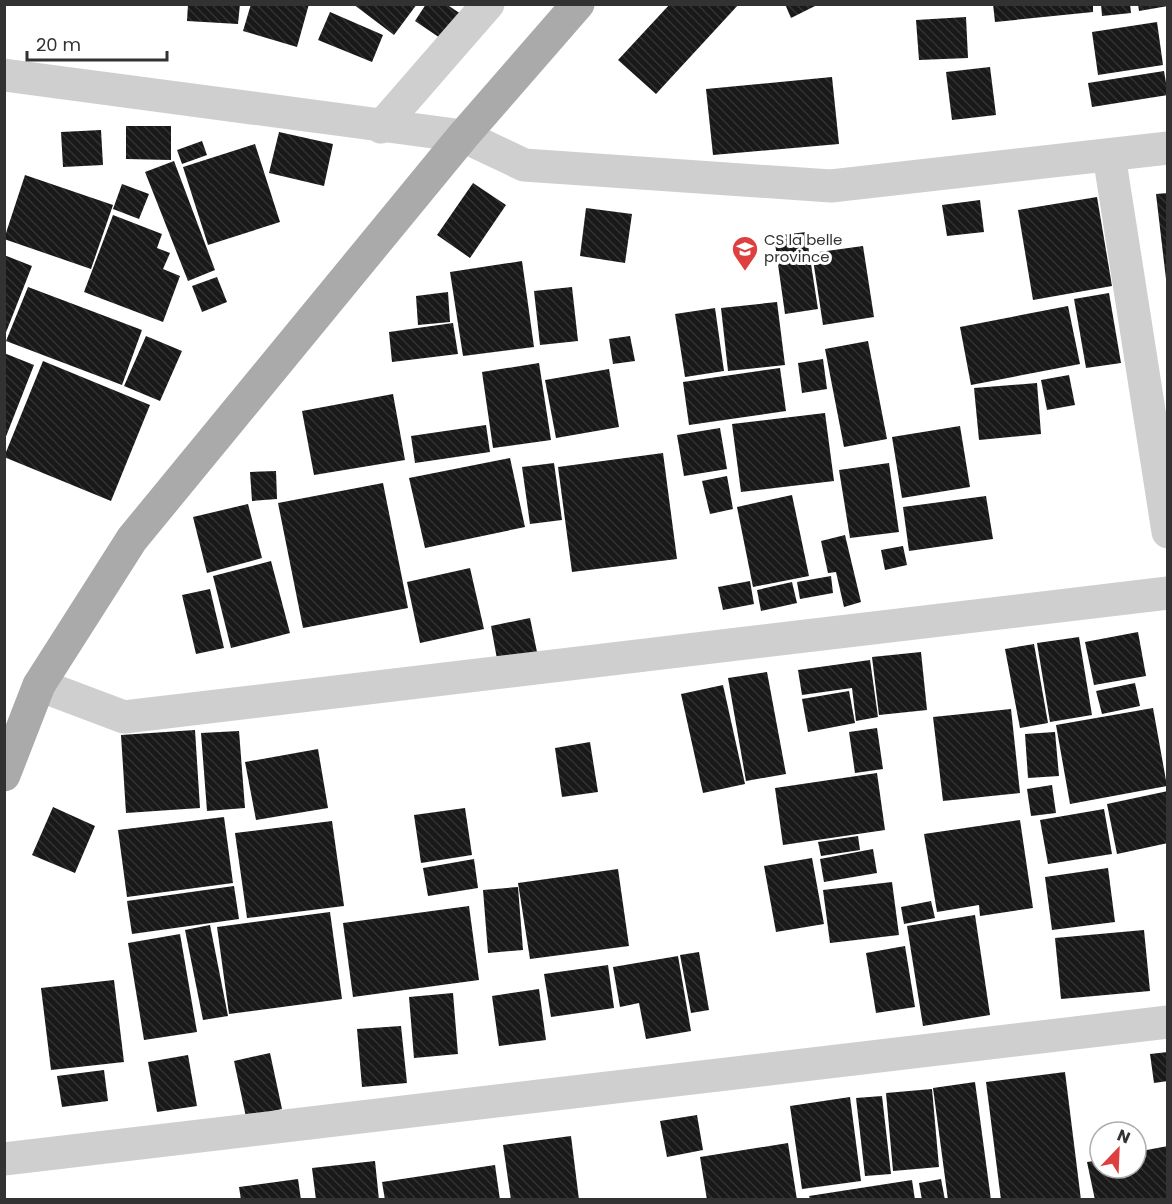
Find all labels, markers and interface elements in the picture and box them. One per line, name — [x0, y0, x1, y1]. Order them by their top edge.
scale bar — [27, 24, 166, 62]
text: 20 m — [36, 32, 81, 57]
place label: CS la belle province — [764, 229, 842, 267]
school or university icon: CS la belle province — [730, 234, 760, 272]
north arrow — [1088, 1120, 1148, 1180]
text: N — [1114, 1124, 1134, 1150]

